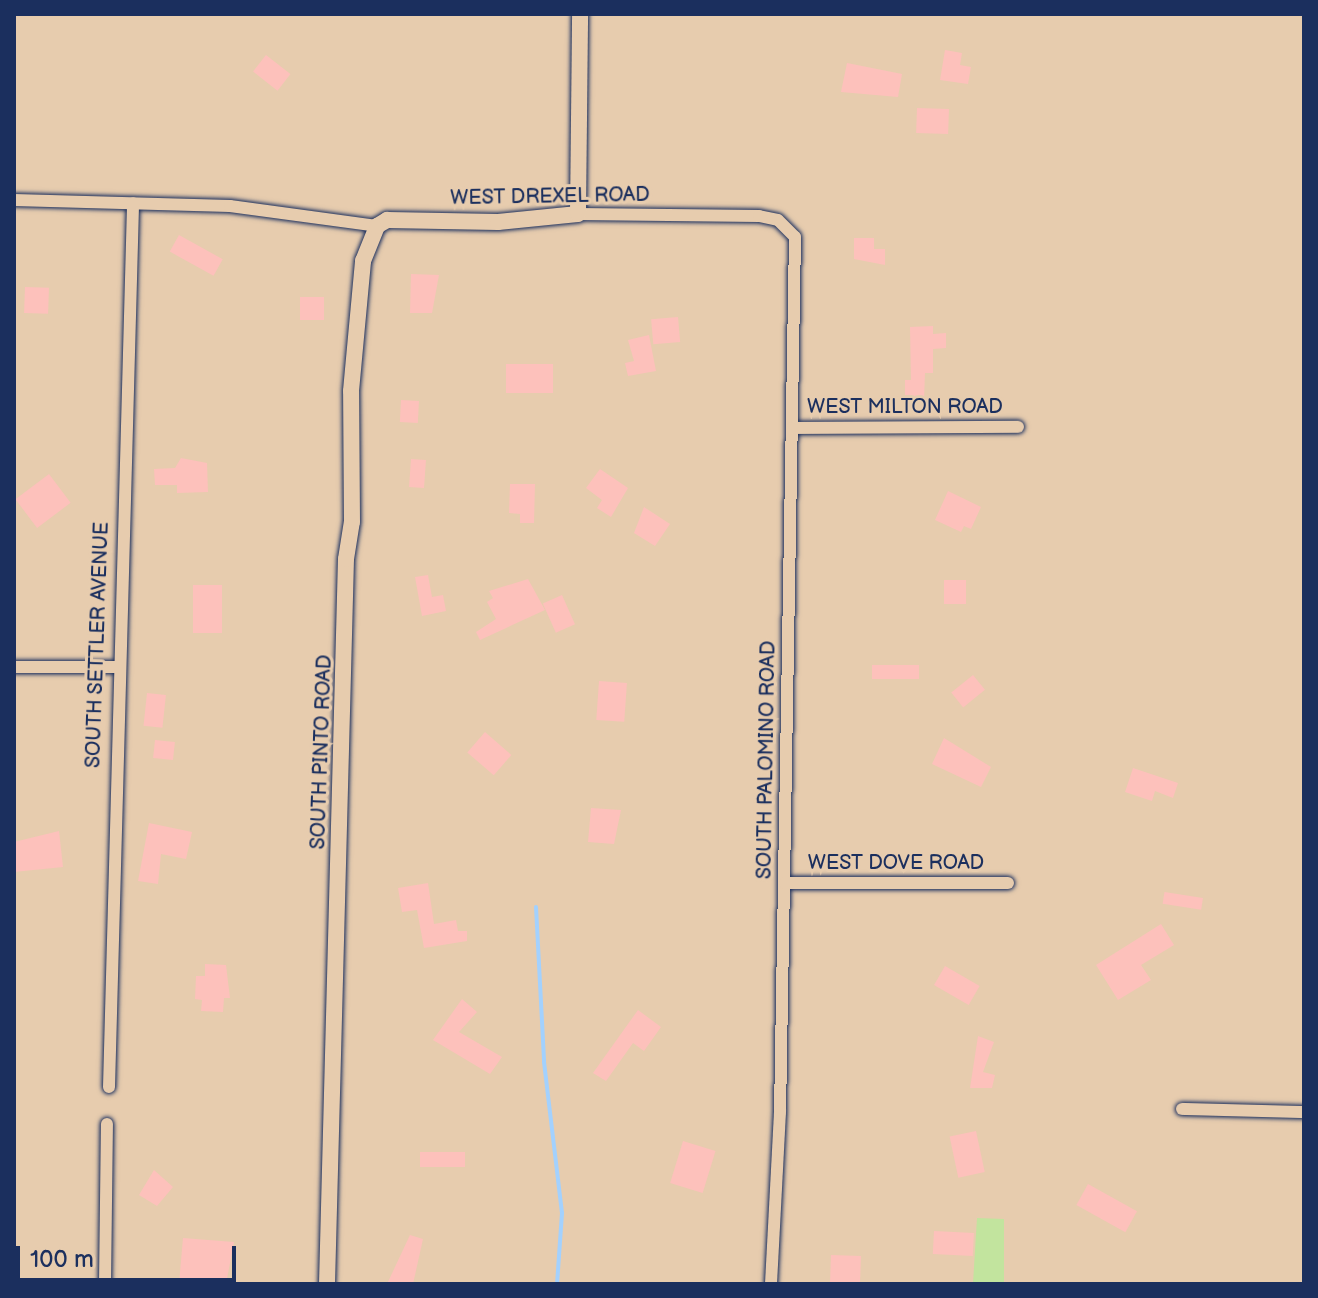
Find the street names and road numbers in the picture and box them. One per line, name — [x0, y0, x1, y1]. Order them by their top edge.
street label: WEST DREXEL ROAD — [450, 183, 650, 211]
street label: WEST MILTON ROAD — [807, 395, 1003, 419]
street label: SOUTH SETTLER AVENUE — [82, 521, 114, 769]
street label: SOUTH PALOMINO ROAD — [753, 641, 781, 879]
street label: SOUTH PINTO ROAD — [307, 654, 337, 850]
street label: WEST DOVE ROAD — [808, 851, 984, 875]

